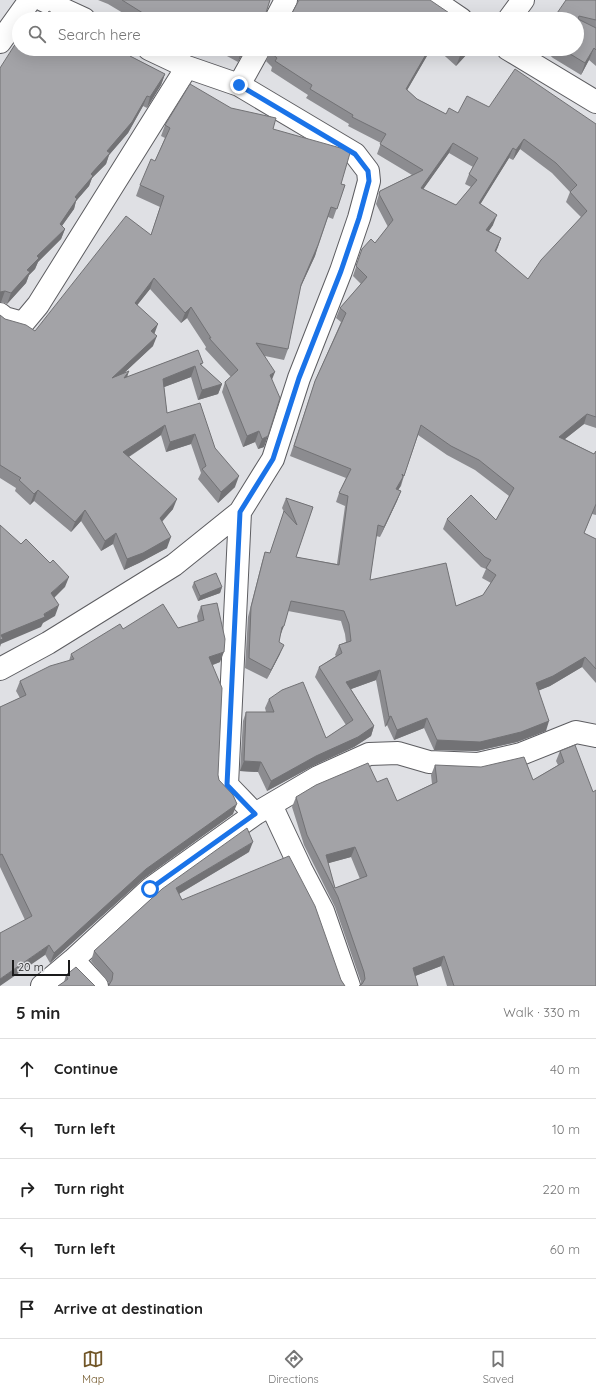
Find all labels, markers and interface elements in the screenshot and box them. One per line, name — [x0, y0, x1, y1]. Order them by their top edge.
search box — [12, 12, 584, 56]
icon: search — [26, 23, 48, 45]
text: Search here — [58, 25, 141, 44]
route end — [230, 76, 248, 94]
route start — [141, 880, 159, 898]
scale bar — [12, 958, 70, 977]
text: 20 m — [18, 960, 44, 974]
text: 5 min — [16, 1002, 60, 1023]
text: Walk · 330 m — [503, 1004, 580, 1020]
icon: ahead — [16, 1058, 38, 1080]
text: Continue — [54, 1059, 118, 1078]
text: 40 m — [550, 1061, 580, 1077]
icon: left — [16, 1118, 38, 1140]
text: Turn left — [54, 1119, 116, 1138]
text: 10 m — [552, 1121, 580, 1137]
icon: right — [16, 1178, 38, 1200]
text: Turn right — [54, 1179, 125, 1198]
text: 220 m — [542, 1181, 580, 1197]
icon: left — [16, 1238, 38, 1260]
text: Turn left — [54, 1239, 116, 1258]
text: 60 m — [550, 1241, 580, 1257]
icon: arrive — [16, 1298, 38, 1320]
text: Arrive at destination — [54, 1299, 203, 1318]
tab: Map — [82, 1348, 104, 1386]
tab: Directions — [268, 1348, 319, 1386]
tab: Saved — [483, 1348, 514, 1386]

